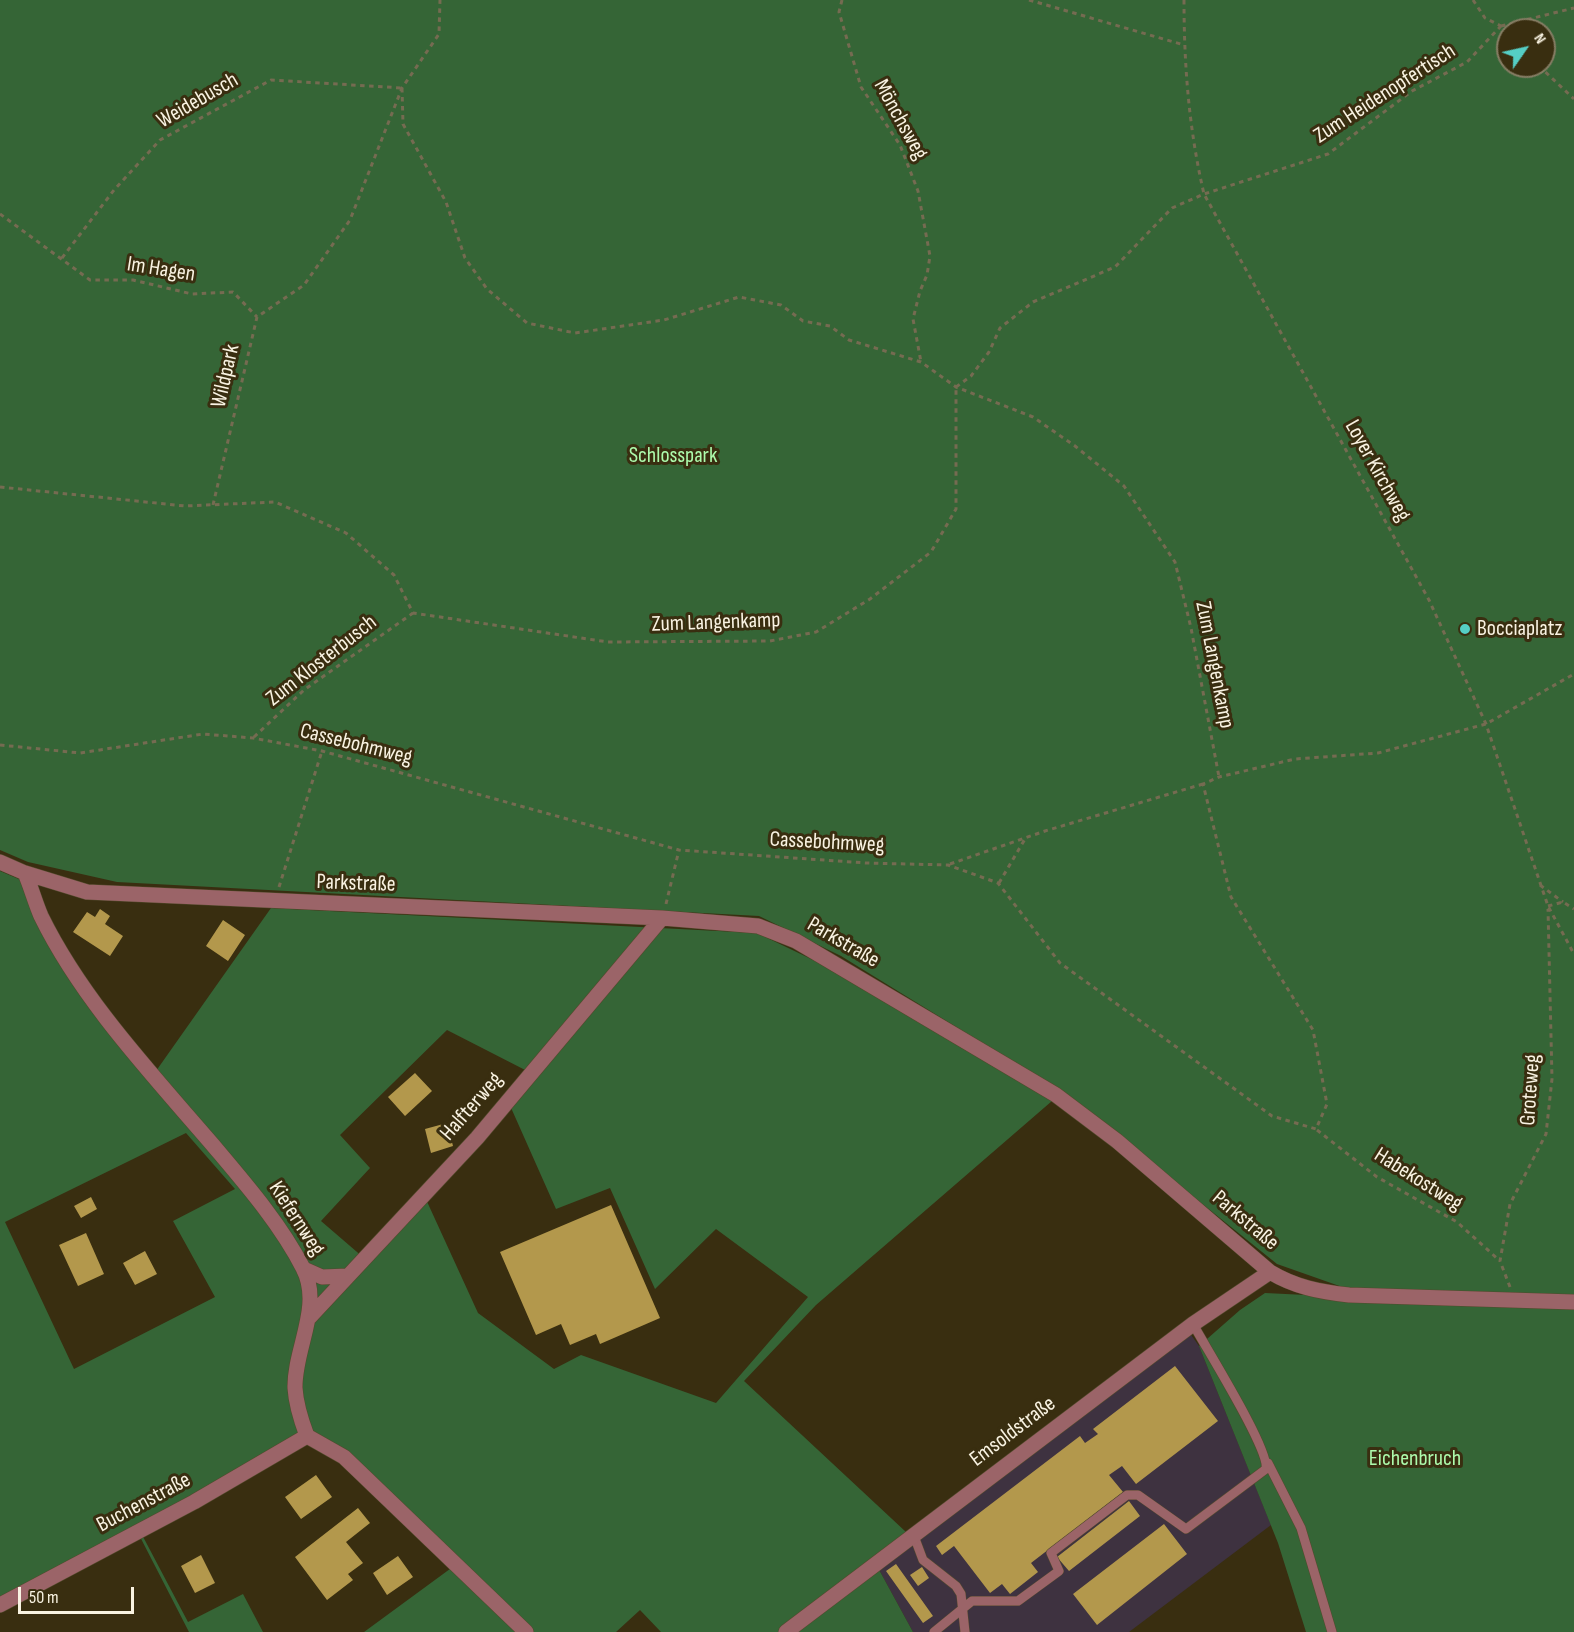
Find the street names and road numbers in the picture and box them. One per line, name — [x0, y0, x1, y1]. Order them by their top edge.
street label: Zum Heidenopfertisch — [1309, 38, 1461, 150]
street label: Weidebusch — [153, 67, 243, 135]
street label: Mönchsweg — [867, 75, 933, 165]
street label: Im Hagen — [125, 252, 197, 288]
street label: Wildpark — [206, 342, 246, 410]
street label: Loyer Kirchweg — [1338, 416, 1416, 526]
street label: Zum Langenkamp — [1189, 599, 1239, 731]
street label: Zum Langenkamp — [651, 608, 781, 638]
street label: Zum Klosterbusch — [261, 610, 383, 712]
street label: Cassebohmweg — [297, 718, 415, 772]
street label: Cassebohmweg — [769, 827, 885, 859]
street label: Parkstraße — [316, 869, 396, 899]
street label: Parkstraße — [802, 912, 884, 974]
street label: Groteweg — [1515, 1054, 1547, 1126]
street label: Halfterweg — [435, 1067, 509, 1147]
street label: Habekostweg — [1369, 1142, 1467, 1218]
street label: Kiefernweg — [262, 1177, 330, 1261]
street label: Parkstraße — [1206, 1185, 1284, 1257]
street label: Emsoldstraße — [965, 1391, 1061, 1473]
street label: Buchenstraße — [93, 1467, 195, 1539]

